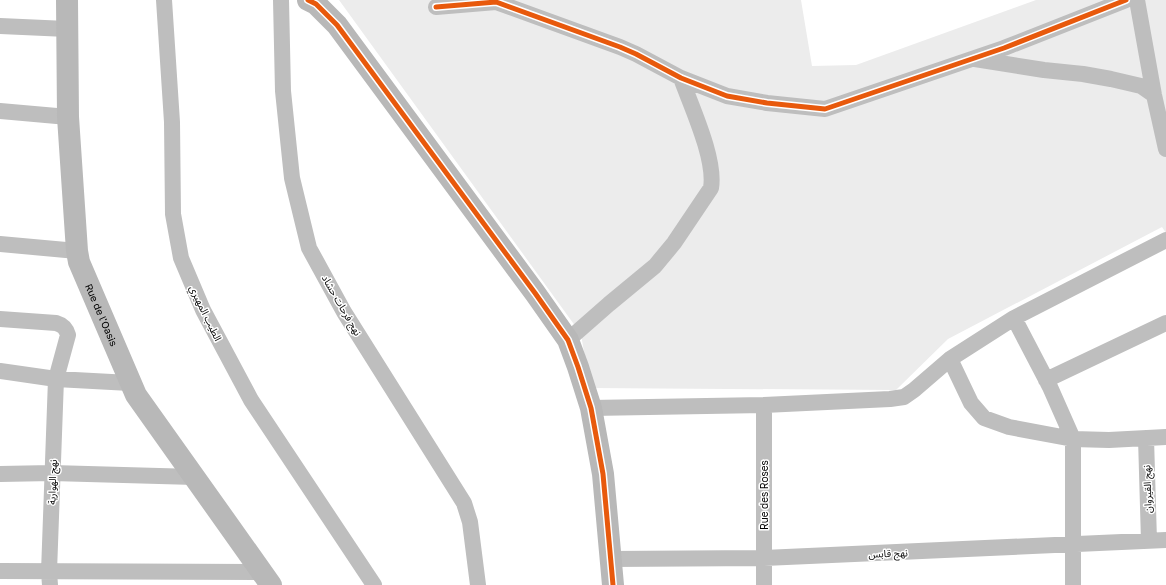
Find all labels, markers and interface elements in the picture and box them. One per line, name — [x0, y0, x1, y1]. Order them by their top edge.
street label: نهج فرحات حشاد — [318, 273, 364, 339]
street label: Rue de l'Oasis — [83, 282, 120, 348]
street label: الطيب المهيري — [185, 283, 225, 344]
street label: نهج الهوارية — [45, 459, 61, 505]
street label: Rue des Roses — [758, 460, 770, 530]
street label: نهج القيروان — [1140, 464, 1156, 513]
street label: نهج قابس — [868, 546, 908, 562]

